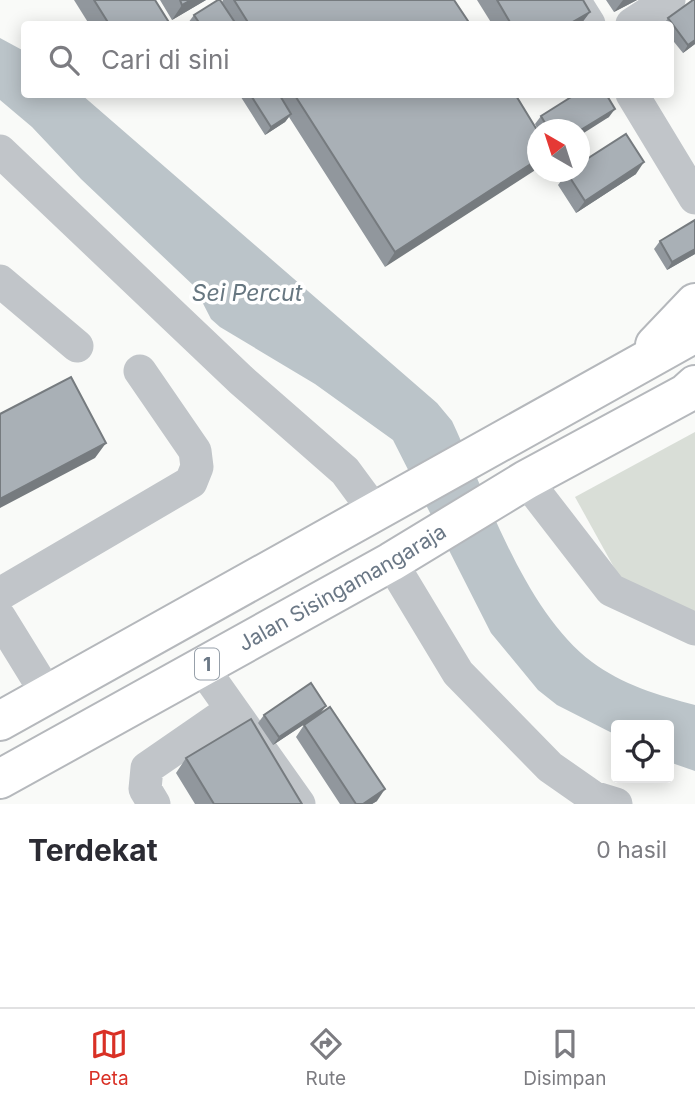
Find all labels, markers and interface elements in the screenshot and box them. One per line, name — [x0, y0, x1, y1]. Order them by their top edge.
search box — [21, 21, 674, 98]
icon: search — [45, 41, 83, 79]
text: Cari di sini — [101, 44, 230, 75]
north arrow — [527, 119, 590, 182]
water label: Sei Percut — [192, 279, 303, 307]
street label: Jalan Sisingamangaraja — [234, 519, 450, 656]
road number: 1 — [195, 649, 219, 680]
map controls — [611, 720, 674, 783]
button: locate — [611, 720, 674, 783]
text: Terdekat — [28, 832, 158, 868]
text: 0 hasil — [596, 836, 667, 864]
tab: Peta — [89, 1025, 129, 1090]
tab: Rute — [306, 1025, 346, 1090]
tab: Disimpan — [523, 1025, 606, 1090]

